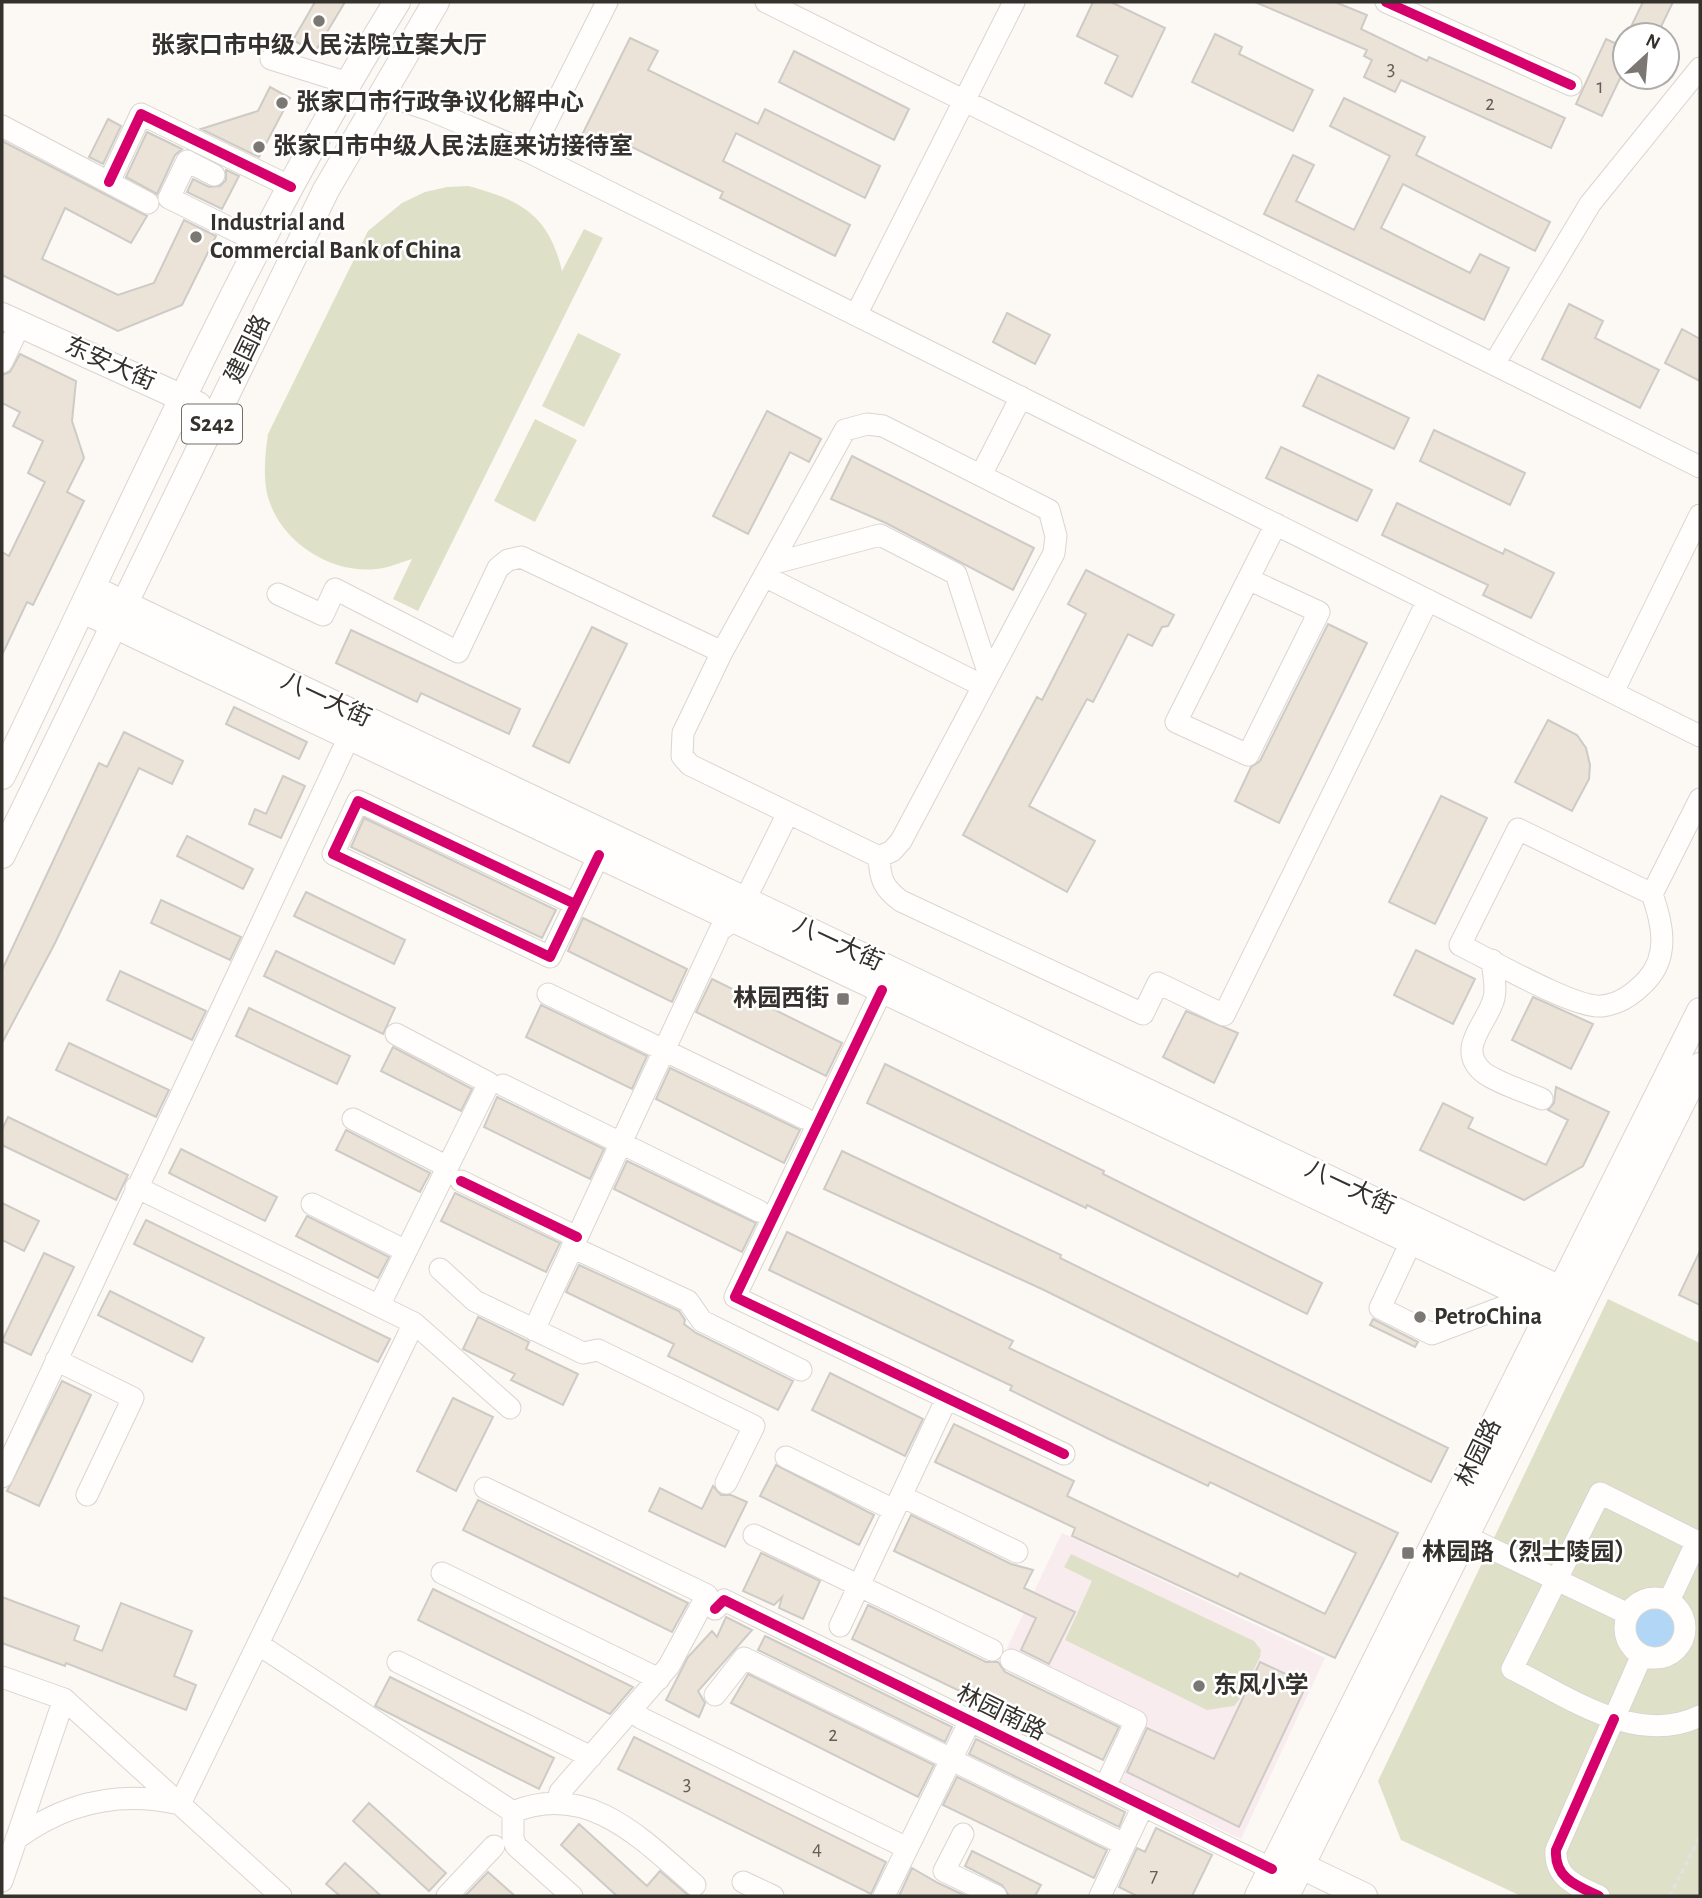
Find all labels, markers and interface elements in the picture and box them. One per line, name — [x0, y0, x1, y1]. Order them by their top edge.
marker: 张家口市中级人民法院立案大厅 — [311, 13, 327, 29]
north arrow — [1611, 21, 1681, 91]
text: N — [1643, 31, 1663, 54]
place label: 张家口市中级人民法院立案大厅 — [151, 32, 487, 58]
house number: 3 — [1387, 58, 1395, 79]
house number: 1 — [1596, 76, 1604, 97]
place label: 张家口市行政争议化解中心 — [296, 89, 584, 115]
house number: 2 — [1485, 93, 1495, 114]
marker: 张家口市行政争议化解中心 — [274, 95, 290, 111]
place label: 张家口市中级人民法庭来访接待室 — [273, 133, 633, 159]
marker: 张家口市中级人民法庭来访接待室 — [251, 139, 267, 155]
place label: Industrial and Commercial Bank of China — [210, 211, 461, 263]
marker: Industrial and Commercial Bank of China — [188, 229, 204, 245]
street label: 建国路 — [220, 311, 275, 387]
street label: 东安大街 — [61, 332, 160, 394]
road number: S242 — [182, 404, 242, 444]
street label: 八一大街 — [277, 667, 375, 731]
street label: 八一大街 — [789, 911, 887, 975]
place label: 林园西街 — [733, 985, 829, 1011]
marker: 林园西街 — [835, 991, 851, 1007]
street label: 八一大街 — [1301, 1155, 1399, 1219]
place label: PetroChina — [1434, 1305, 1542, 1329]
marker: PetroChina — [1412, 1309, 1428, 1325]
street label: 林园路 — [1451, 1415, 1506, 1491]
place label: 林园路（烈士陵园） — [1422, 1539, 1638, 1565]
marker: 林园路（烈士陵园） — [1400, 1545, 1416, 1561]
place label: 东风小学 — [1213, 1672, 1309, 1698]
marker: 东风小学 — [1191, 1678, 1207, 1694]
street label: 林园南路 — [953, 1679, 1050, 1745]
house number: 2 — [828, 1724, 838, 1745]
house number: 3 — [683, 1773, 691, 1794]
house number: 4 — [812, 1838, 822, 1859]
house number: 7 — [1150, 1865, 1159, 1886]

